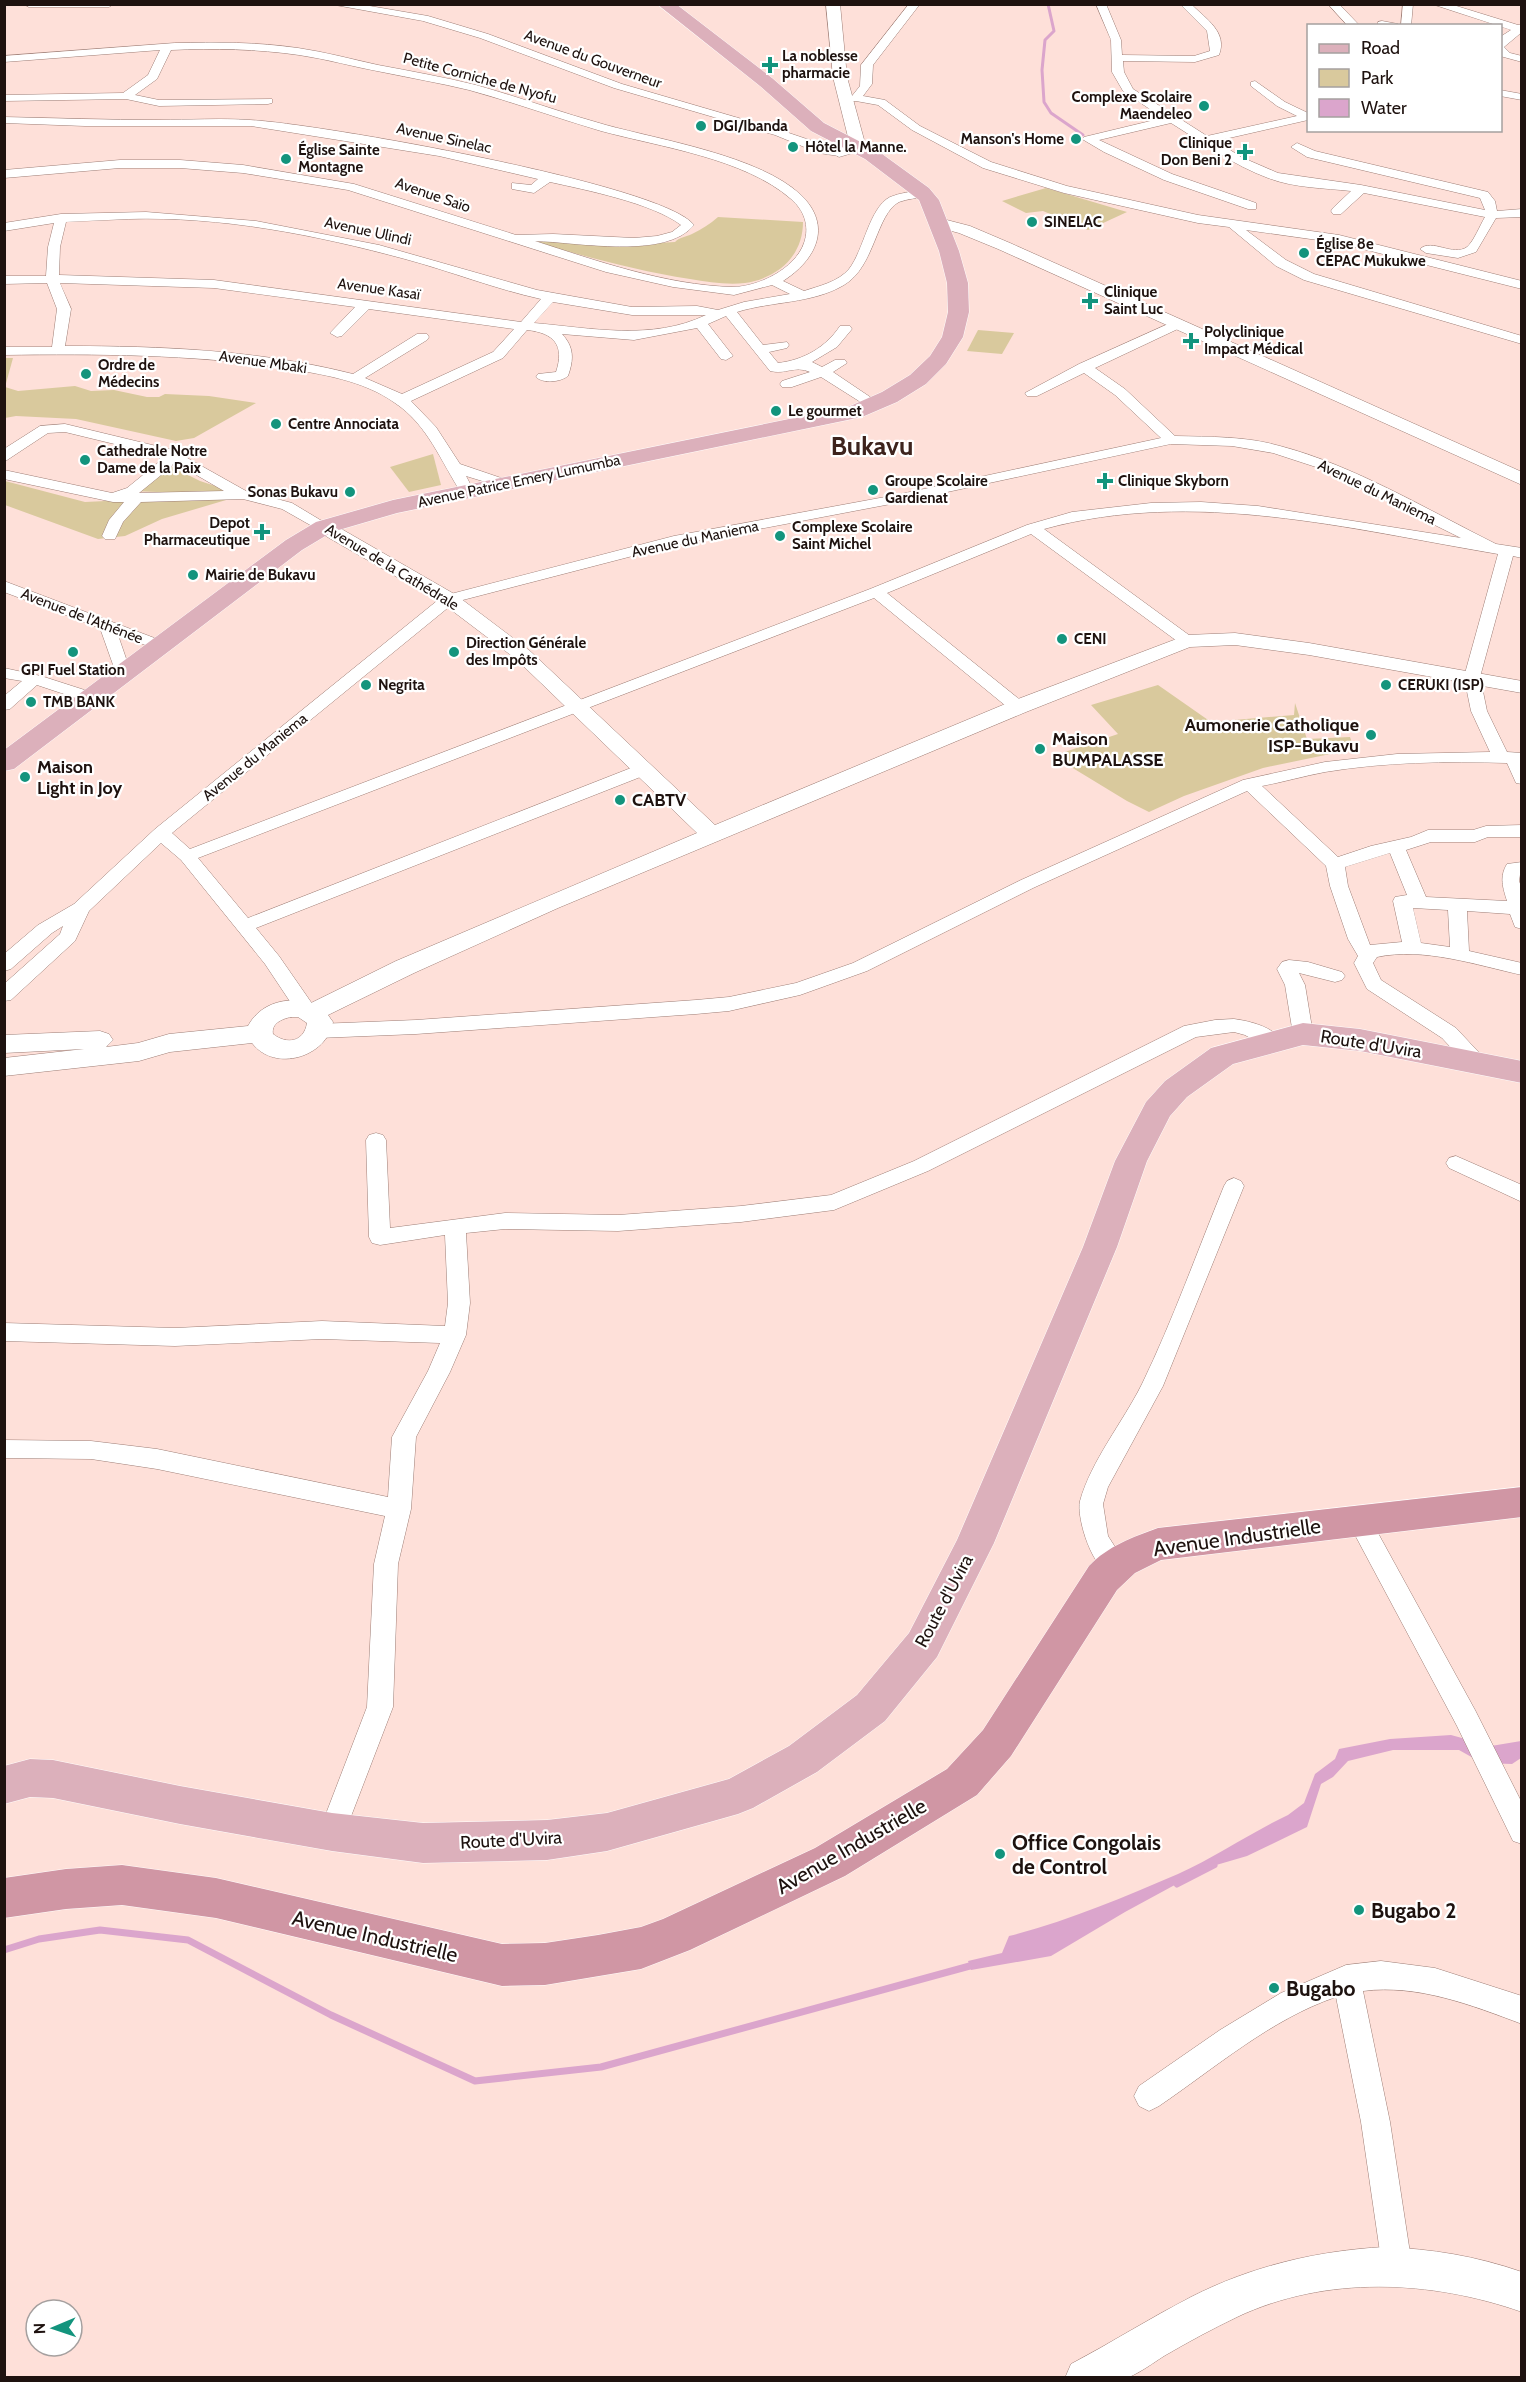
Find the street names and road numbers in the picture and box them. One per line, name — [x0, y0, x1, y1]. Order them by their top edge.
street label: Avenue du Gouverneur — [522, 26, 664, 92]
street label: Petite Corniche de Nyofu — [401, 49, 559, 107]
street label: Avenue Sinelac — [395, 119, 493, 157]
street label: Avenue Saïo — [393, 174, 473, 216]
street label: Avenue Ulindi — [323, 213, 413, 249]
street label: Avenue Kasaï — [337, 274, 422, 304]
street label: Avenue Mbaki — [218, 347, 308, 377]
street label: Avenue Patrice Emery Lumumba — [416, 451, 623, 511]
street label: Avenue du Maniema — [1315, 456, 1440, 529]
street label: Avenue du Maniema — [630, 517, 761, 561]
street label: Avenue de la Cathédrale — [322, 520, 462, 614]
street label: Avenue de l'Athénée — [19, 584, 146, 648]
street label: Avenue du Maniema — [199, 709, 312, 805]
street label: Route d'Uvira — [1319, 1025, 1423, 1063]
street label: Avenue Industrielle — [1152, 1513, 1323, 1561]
street label: Route d'Uvira — [910, 1550, 978, 1651]
street label: Avenue Industrielle — [772, 1793, 931, 1899]
street label: Route d'Uvira — [459, 1826, 563, 1854]
street label: Avenue Industrielle — [290, 1905, 460, 1967]

